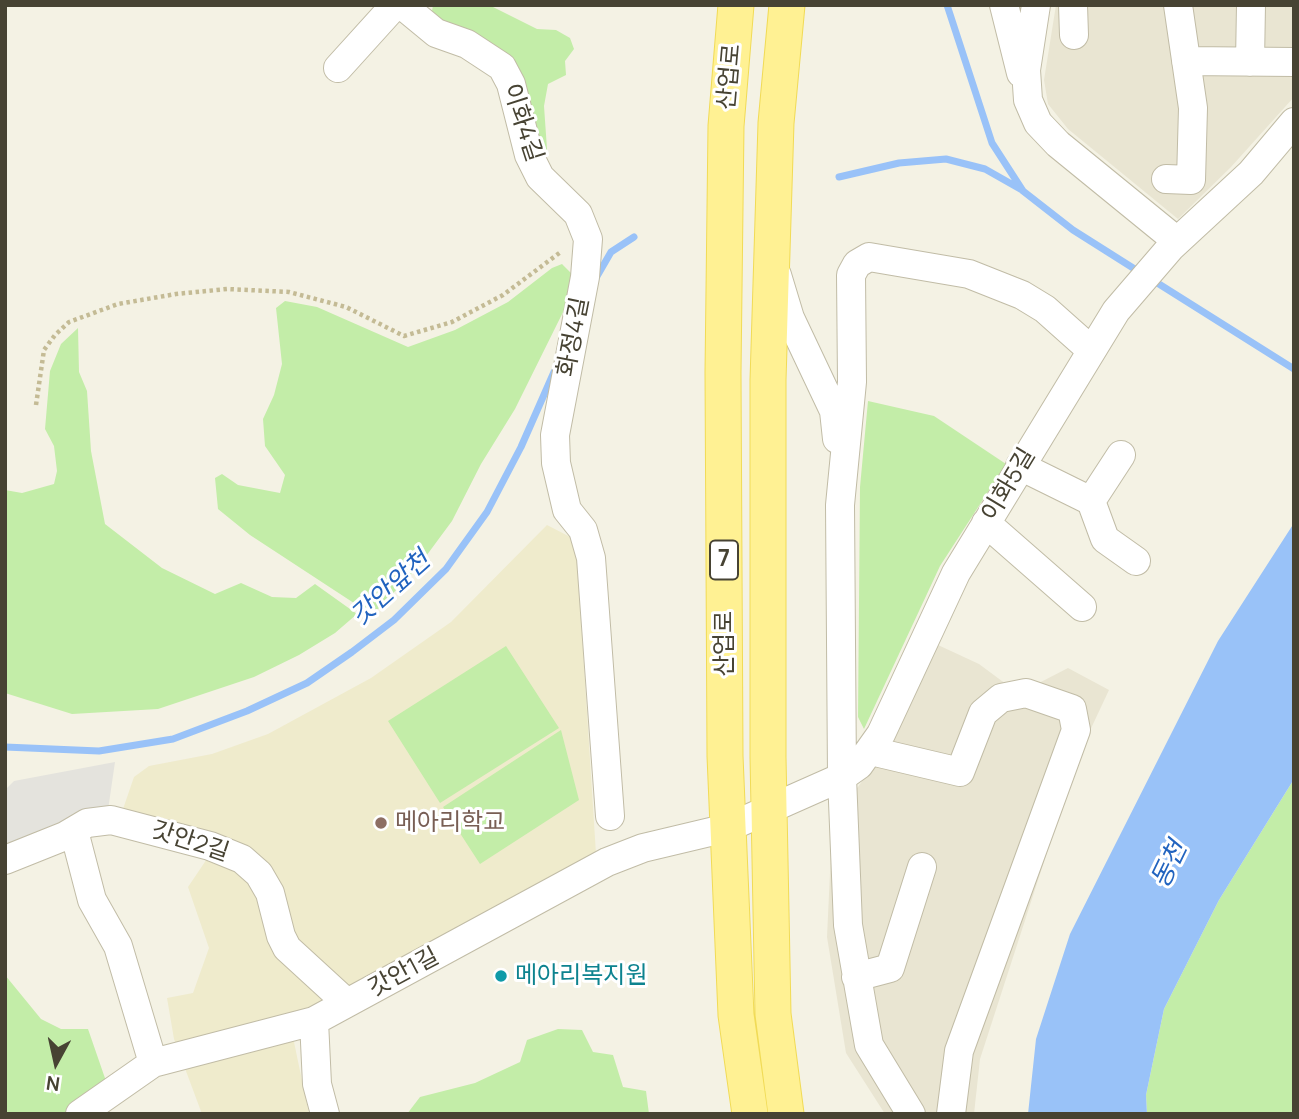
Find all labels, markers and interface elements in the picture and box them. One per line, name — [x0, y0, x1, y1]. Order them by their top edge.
street label: 산업로 — [713, 43, 747, 111]
street label: 이화4길 — [496, 80, 548, 166]
street label: 화정4길 — [552, 295, 596, 379]
street label: 이화5길 — [976, 443, 1042, 527]
road number: 7 — [710, 540, 738, 580]
water label: 갓안앞천 — [345, 545, 437, 633]
street label: 산업로 — [711, 611, 739, 677]
place label: 메아리학교 — [395, 809, 505, 837]
marker: 메아리학교 — [373, 815, 389, 831]
street label: 갓안2길 — [148, 816, 232, 868]
water label: 동천 — [1145, 837, 1195, 893]
street label: 갓안1길 — [364, 943, 444, 1003]
place label: 메아리복지원 — [515, 962, 647, 990]
marker: 메아리복지원 — [493, 968, 509, 984]
north arrow — [21, 1028, 91, 1098]
text: N — [45, 1070, 62, 1098]

